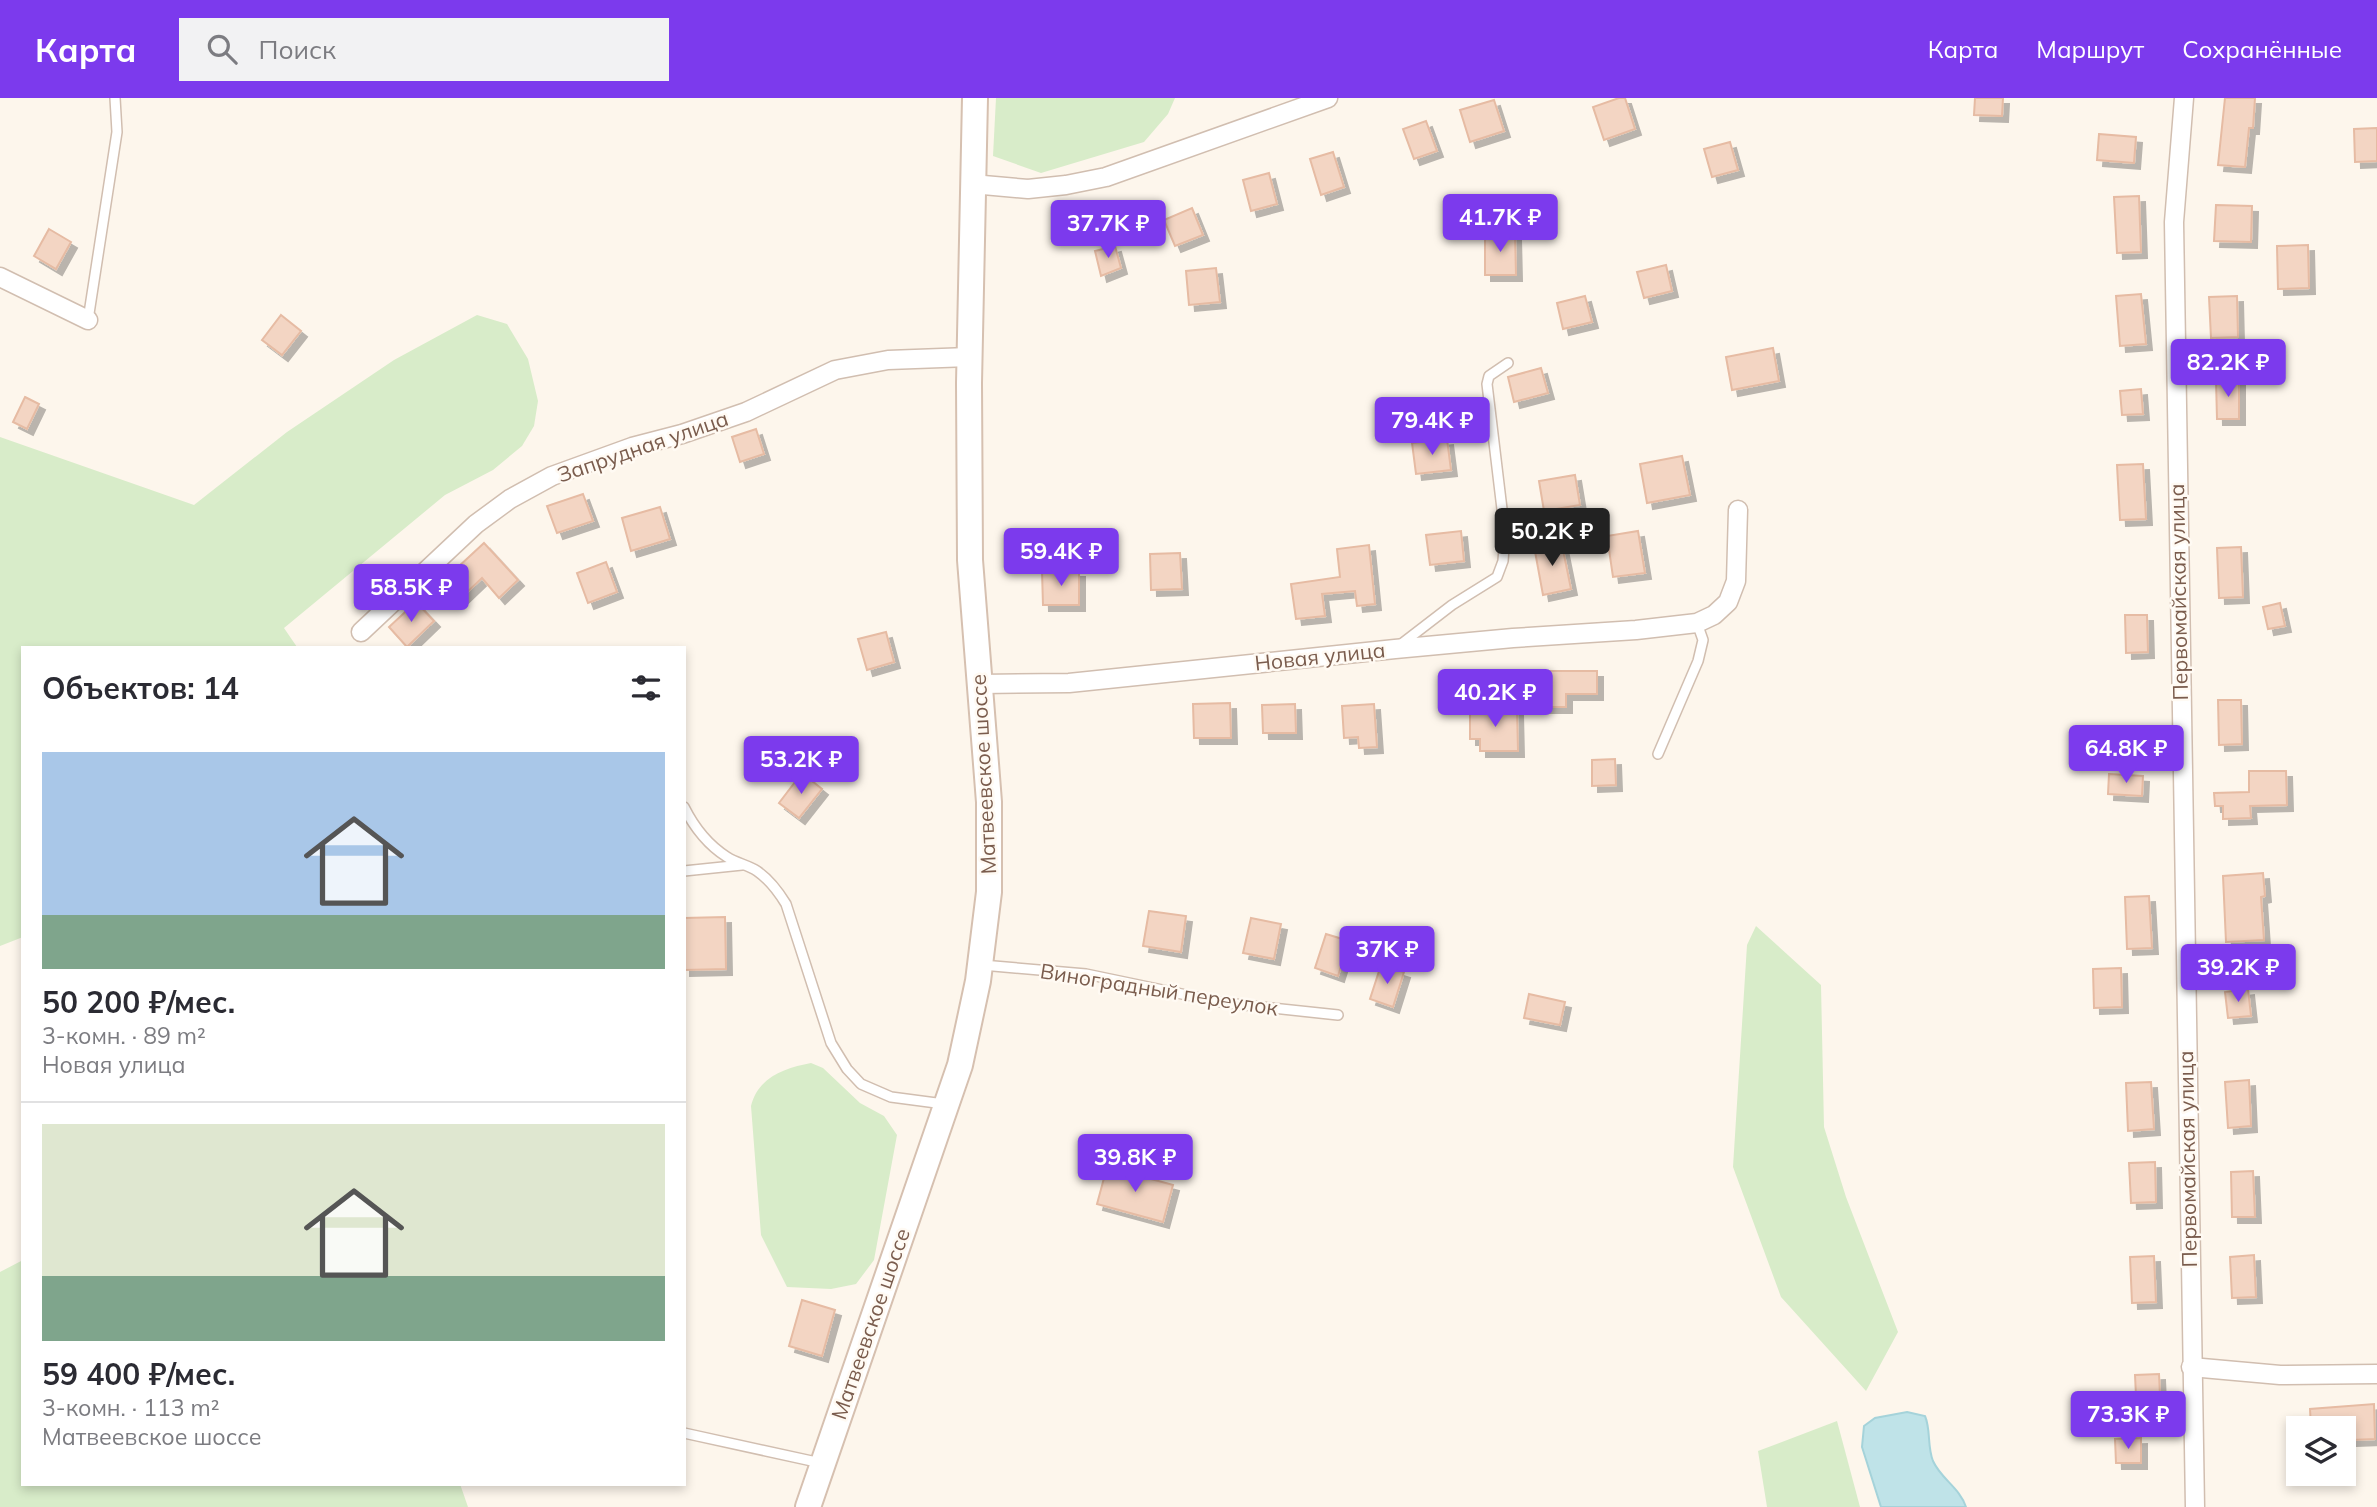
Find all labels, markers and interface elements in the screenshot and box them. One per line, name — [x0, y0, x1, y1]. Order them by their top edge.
search box — [179, 18, 669, 81]
text: Карта — [35, 29, 137, 70]
icon: search — [203, 30, 241, 68]
text: Поиск — [259, 33, 336, 66]
text: Карта — [1928, 34, 1998, 64]
text: Маршрут — [2036, 34, 2144, 64]
text: Сохранённые — [2182, 34, 2342, 64]
pin: 41.7K ₽ — [1435, 194, 1565, 254]
pin: 37.7K ₽ — [1043, 200, 1173, 260]
text: 41.7K ₽ — [1459, 202, 1541, 231]
text: 37.7K ₽ — [1067, 208, 1149, 237]
pin: 82.2K ₽ — [2163, 340, 2293, 399]
text: 82.2K ₽ — [2187, 347, 2269, 376]
pin: 79.4K ₽ — [1367, 398, 1497, 457]
street label: Запрудная улица — [554, 405, 732, 488]
text: 79.4K ₽ — [1391, 405, 1473, 434]
street label: Первомайская улица — [2163, 483, 2193, 701]
pin: 50.2K ₽ — [1487, 508, 1617, 568]
text: 50.2K ₽ — [1511, 516, 1593, 545]
pin: 59.4K ₽ — [996, 528, 1126, 588]
text: 59.4K ₽ — [1020, 536, 1102, 565]
pin: 58.5K ₽ — [346, 564, 476, 624]
text: 58.5K ₽ — [370, 572, 452, 601]
street label: Новая улица — [1253, 636, 1386, 676]
text: Объектов: 14 — [42, 669, 239, 707]
icon: filters — [627, 669, 665, 707]
pin: 40.2K ₽ — [1430, 670, 1560, 729]
street label: Матвеевское шоссе — [965, 673, 1001, 875]
text: 40.2K ₽ — [1454, 677, 1536, 706]
pin: 64.8K ₽ — [2061, 726, 2191, 785]
text: 64.8K ₽ — [2085, 733, 2167, 762]
pin: 53.2K ₽ — [736, 736, 866, 796]
text: 53.2K ₽ — [760, 744, 842, 773]
icon: home — [291, 798, 417, 924]
pin: 37K ₽ — [1338, 926, 1436, 986]
text: 37K ₽ — [1355, 934, 1419, 963]
pin: 39.2K ₽ — [2173, 944, 2303, 1004]
text: 39.2K ₽ — [2197, 952, 2279, 981]
street label: Виноградный переулок — [1038, 957, 1281, 1021]
text: 50 200 ₽/мес. — [42, 983, 235, 1021]
text: 3-комн. · 89 m² — [42, 1021, 206, 1050]
text: Новая улица — [42, 1050, 186, 1079]
street label: Первомайская улица — [2172, 1050, 2202, 1268]
pin: 39.8K ₽ — [1070, 1134, 1200, 1194]
text: 39.8K ₽ — [1094, 1142, 1176, 1171]
icon: home — [291, 1170, 417, 1296]
street label: Матвеевское шоссе — [825, 1225, 915, 1423]
text: 59 400 ₽/мес. — [42, 1355, 235, 1393]
pin: 73.3K ₽ — [2063, 1392, 2193, 1451]
text: 3-комн. · 113 m² — [42, 1393, 220, 1422]
text: 73.3K ₽ — [2087, 1399, 2169, 1428]
map controls — [2286, 1416, 2356, 1486]
button: layers — [2286, 1416, 2356, 1486]
text: Матвеевское шоссе — [42, 1422, 262, 1451]

